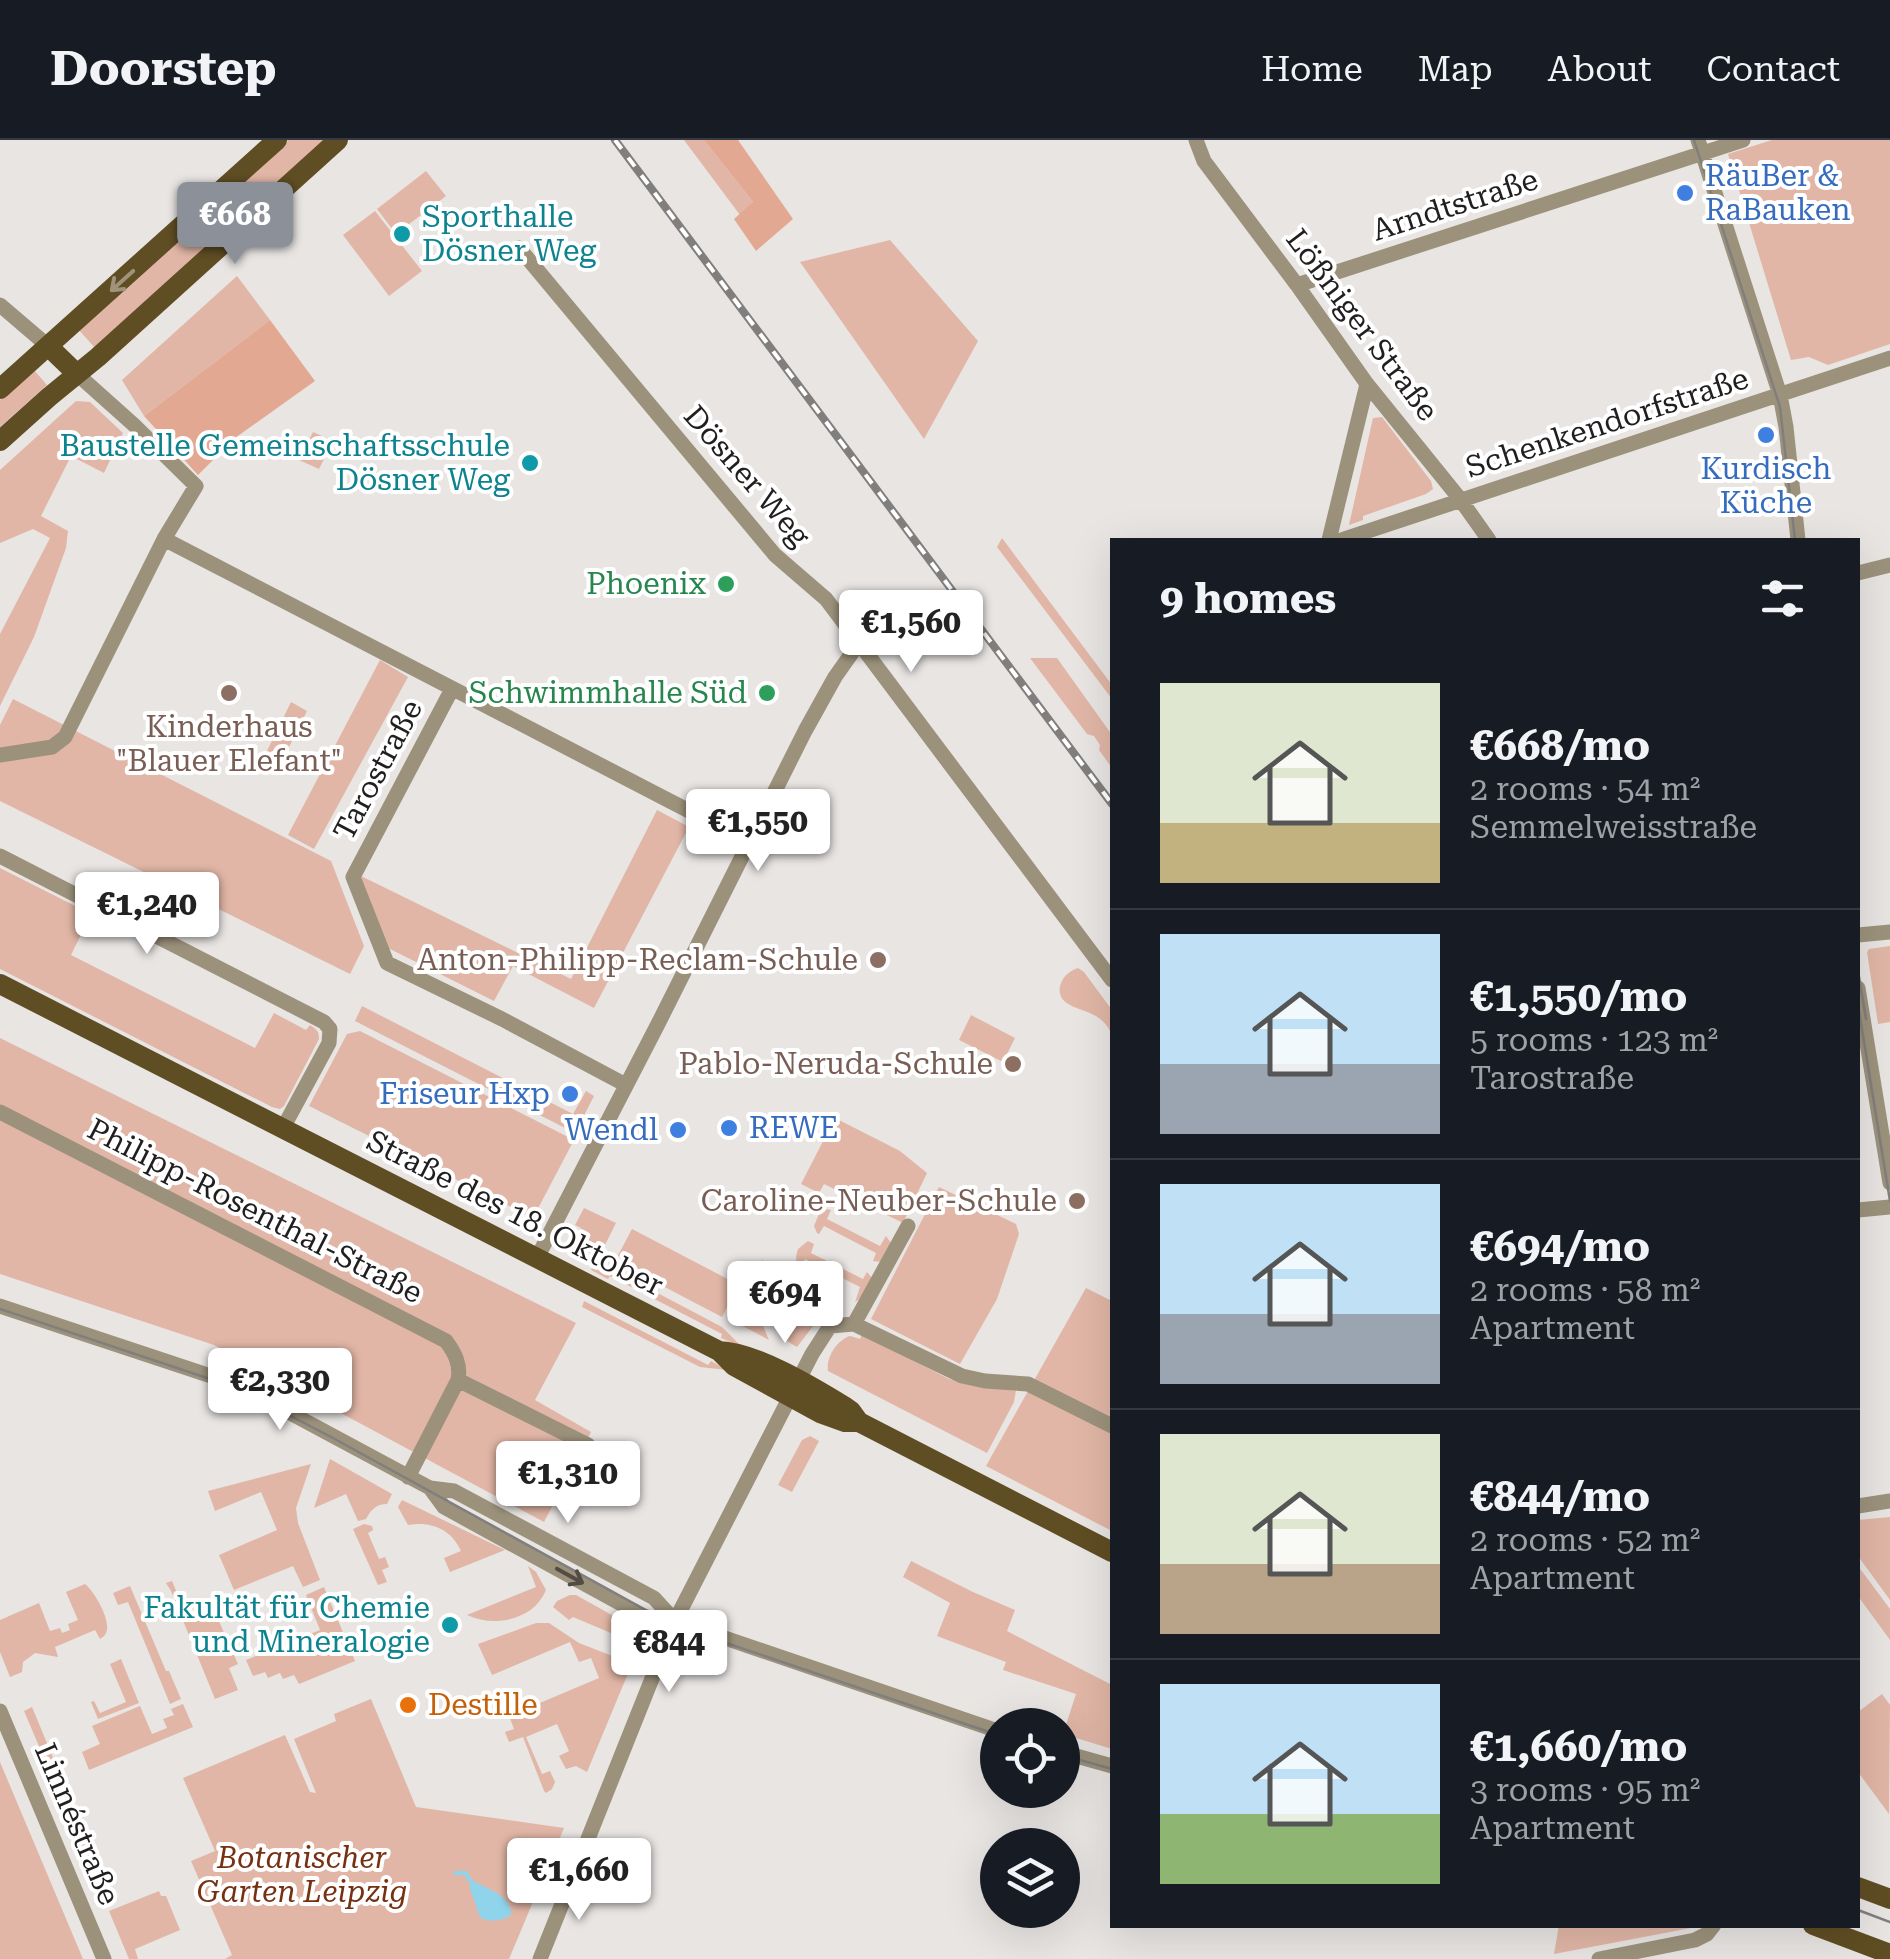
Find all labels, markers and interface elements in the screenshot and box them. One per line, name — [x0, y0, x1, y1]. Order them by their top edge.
text: Doorstep — [50, 41, 277, 97]
text: Home — [1261, 49, 1363, 90]
text: Map — [1418, 49, 1493, 90]
text: About — [1548, 49, 1652, 90]
text: Contact — [1707, 49, 1840, 90]
place label: RäuBer & RaBauken — [1705, 158, 1851, 227]
street label: Arndtstraße — [1368, 161, 1542, 248]
pin: €668 — [176, 182, 294, 267]
marker: RäuBer & RaBauken — [1674, 182, 1696, 204]
text: €668 — [199, 195, 271, 233]
place label: Sporthalle Dösner Weg — [422, 199, 596, 268]
street label: Lößniger Straße — [1279, 222, 1446, 427]
marker: Sporthalle Dösner Weg — [391, 223, 413, 245]
one-way arrow — [110, 269, 135, 292]
street label: Schenkendorfstraße — [1461, 360, 1753, 485]
street label: Dösner Weg — [677, 398, 818, 553]
marker: Kurdisch Küche — [1755, 424, 1777, 446]
place label: Baustelle Gemeinschaftsschule Dösner Weg — [60, 428, 510, 497]
place label: Kurdisch Küche — [1701, 451, 1831, 520]
marker: Baustelle Gemeinschaftsschule Dösner Weg — [519, 452, 541, 474]
place label: Phoenix — [586, 566, 707, 601]
icon: filters — [1755, 571, 1810, 626]
marker: Phoenix — [715, 573, 737, 595]
text: 9 homes — [1160, 574, 1336, 623]
pin: €1,560 — [830, 590, 992, 675]
text: €1,560 — [861, 603, 961, 641]
place label: Schwimmhalle Süd — [468, 675, 747, 710]
marker: Kinderhaus "Blauer Elefant" — [218, 682, 240, 704]
marker: Schwimmhalle Süd — [756, 682, 778, 704]
street label: Tarostraße — [326, 694, 429, 846]
place label: Kinderhaus "Blauer Elefant" — [116, 709, 342, 778]
text: €668/mo — [1470, 721, 1650, 770]
icon: home — [1240, 723, 1360, 843]
text: 2 rooms · 54 m² — [1470, 770, 1700, 808]
pin: €1,550 — [677, 789, 839, 874]
text: €1,550 — [708, 802, 808, 840]
text: Semmelweisstraße — [1470, 808, 1757, 846]
pin: €1,240 — [66, 872, 228, 957]
text: €1,240 — [97, 885, 197, 923]
place label: Anton-Philipp-Reclam-Schule — [417, 942, 858, 977]
marker: Anton-Philipp-Reclam-Schule — [867, 949, 889, 971]
text: €1,550/mo — [1470, 972, 1687, 1021]
icon: home — [1240, 974, 1360, 1094]
text: 5 rooms · 123 m² — [1470, 1021, 1718, 1059]
place label: Pablo-Neruda-Schule — [679, 1046, 993, 1081]
marker: Pablo-Neruda-Schule — [1002, 1053, 1024, 1075]
text: Tarostraße — [1470, 1059, 1634, 1097]
place label: Friseur Hxp — [379, 1076, 550, 1111]
marker: Friseur Hxp — [559, 1083, 581, 1105]
place label: REWE — [749, 1110, 839, 1145]
street label: Philipp-Rosenthal-Straße — [82, 1111, 428, 1310]
place label: Wendl — [564, 1112, 658, 1147]
marker: REWE — [718, 1117, 740, 1139]
marker: Wendl — [667, 1119, 689, 1141]
street label: Straße des 18. Oktober — [361, 1123, 669, 1302]
place label: Caroline-Neuber-Schule — [701, 1183, 1057, 1218]
marker: Caroline-Neuber-Schule — [1066, 1190, 1088, 1212]
text: €694/mo — [1470, 1222, 1650, 1271]
icon: home — [1240, 1224, 1360, 1344]
pin: €694 — [726, 1261, 844, 1346]
text: 2 rooms · 58 m² — [1470, 1271, 1700, 1309]
text: €694 — [749, 1274, 821, 1312]
text: Apartment — [1470, 1309, 1635, 1347]
pin: €2,330 — [199, 1348, 361, 1433]
text: €2,330 — [230, 1361, 330, 1399]
pin: €1,310 — [487, 1441, 649, 1526]
text: €1,310 — [518, 1454, 618, 1492]
text: €844/mo — [1470, 1472, 1650, 1521]
icon: home — [1240, 1474, 1360, 1594]
text: 2 rooms · 52 m² — [1470, 1521, 1700, 1559]
text: Apartment — [1470, 1559, 1635, 1597]
one-way arrow — [555, 1567, 585, 1586]
place label: Fakultät für Chemie und Mineralogie — [144, 1590, 430, 1659]
pin: €844 — [610, 1610, 728, 1695]
marker: Fakultät für Chemie und Mineralogie — [439, 1614, 461, 1636]
text: €844 — [633, 1623, 705, 1661]
place label: Destille — [428, 1687, 538, 1722]
marker: Destille — [397, 1694, 419, 1716]
map controls — [980, 1708, 1080, 1928]
button: locate — [980, 1708, 1080, 1808]
text: €1,660/mo — [1470, 1722, 1687, 1771]
icon: home — [1240, 1724, 1360, 1844]
street label: Linnéstraße — [28, 1738, 127, 1910]
text: 3 rooms · 95 m² — [1470, 1771, 1700, 1809]
text: Apartment — [1470, 1809, 1635, 1847]
button: layers — [980, 1828, 1080, 1928]
pin: €1,660 — [498, 1838, 660, 1923]
park label: Botanischer Garten Leipzig — [197, 1840, 407, 1909]
text: €1,660 — [529, 1851, 629, 1889]

